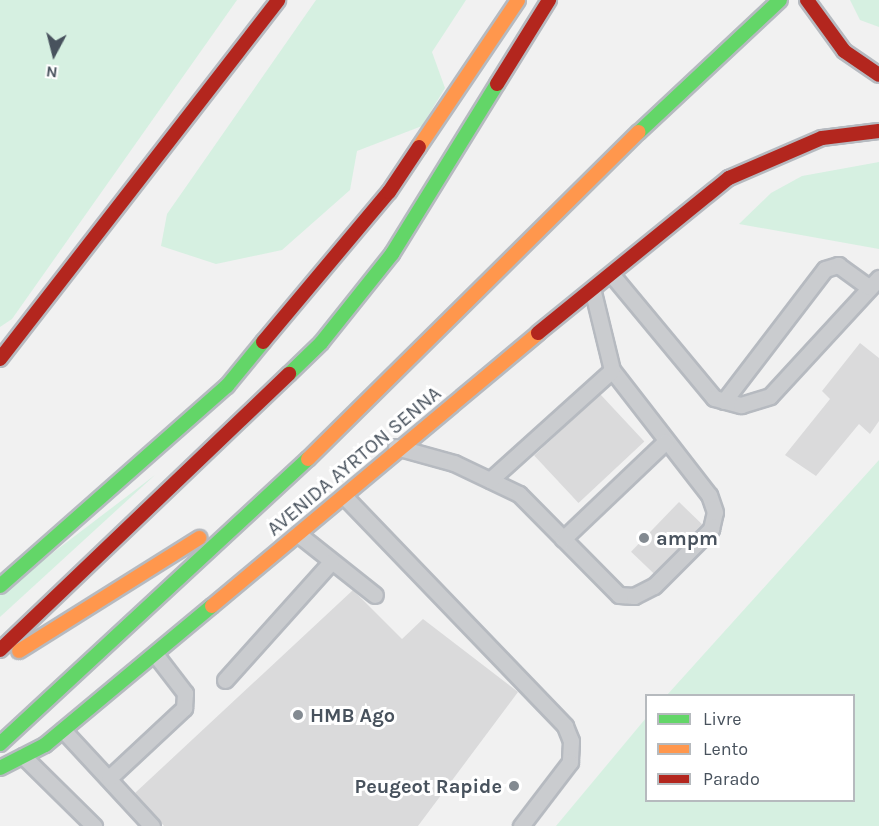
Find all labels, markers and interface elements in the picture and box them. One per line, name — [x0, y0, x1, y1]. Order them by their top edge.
north arrow — [24, 24, 84, 84]
text: N — [45, 62, 59, 82]
street label: AVENIDA AYRTON SENNA — [262, 381, 446, 541]
place label: ampm — [656, 526, 718, 550]
marker: ampm — [637, 531, 651, 545]
legend — [645, 694, 855, 802]
place label: HMB Ago — [310, 703, 395, 727]
marker: HMB Ago — [291, 708, 305, 722]
text: Livre — [703, 708, 742, 730]
text: Lento — [703, 738, 748, 760]
text: Parado — [703, 768, 760, 790]
place label: Peugeot Rapide — [355, 774, 502, 798]
marker: Peugeot Rapide — [507, 779, 521, 793]

